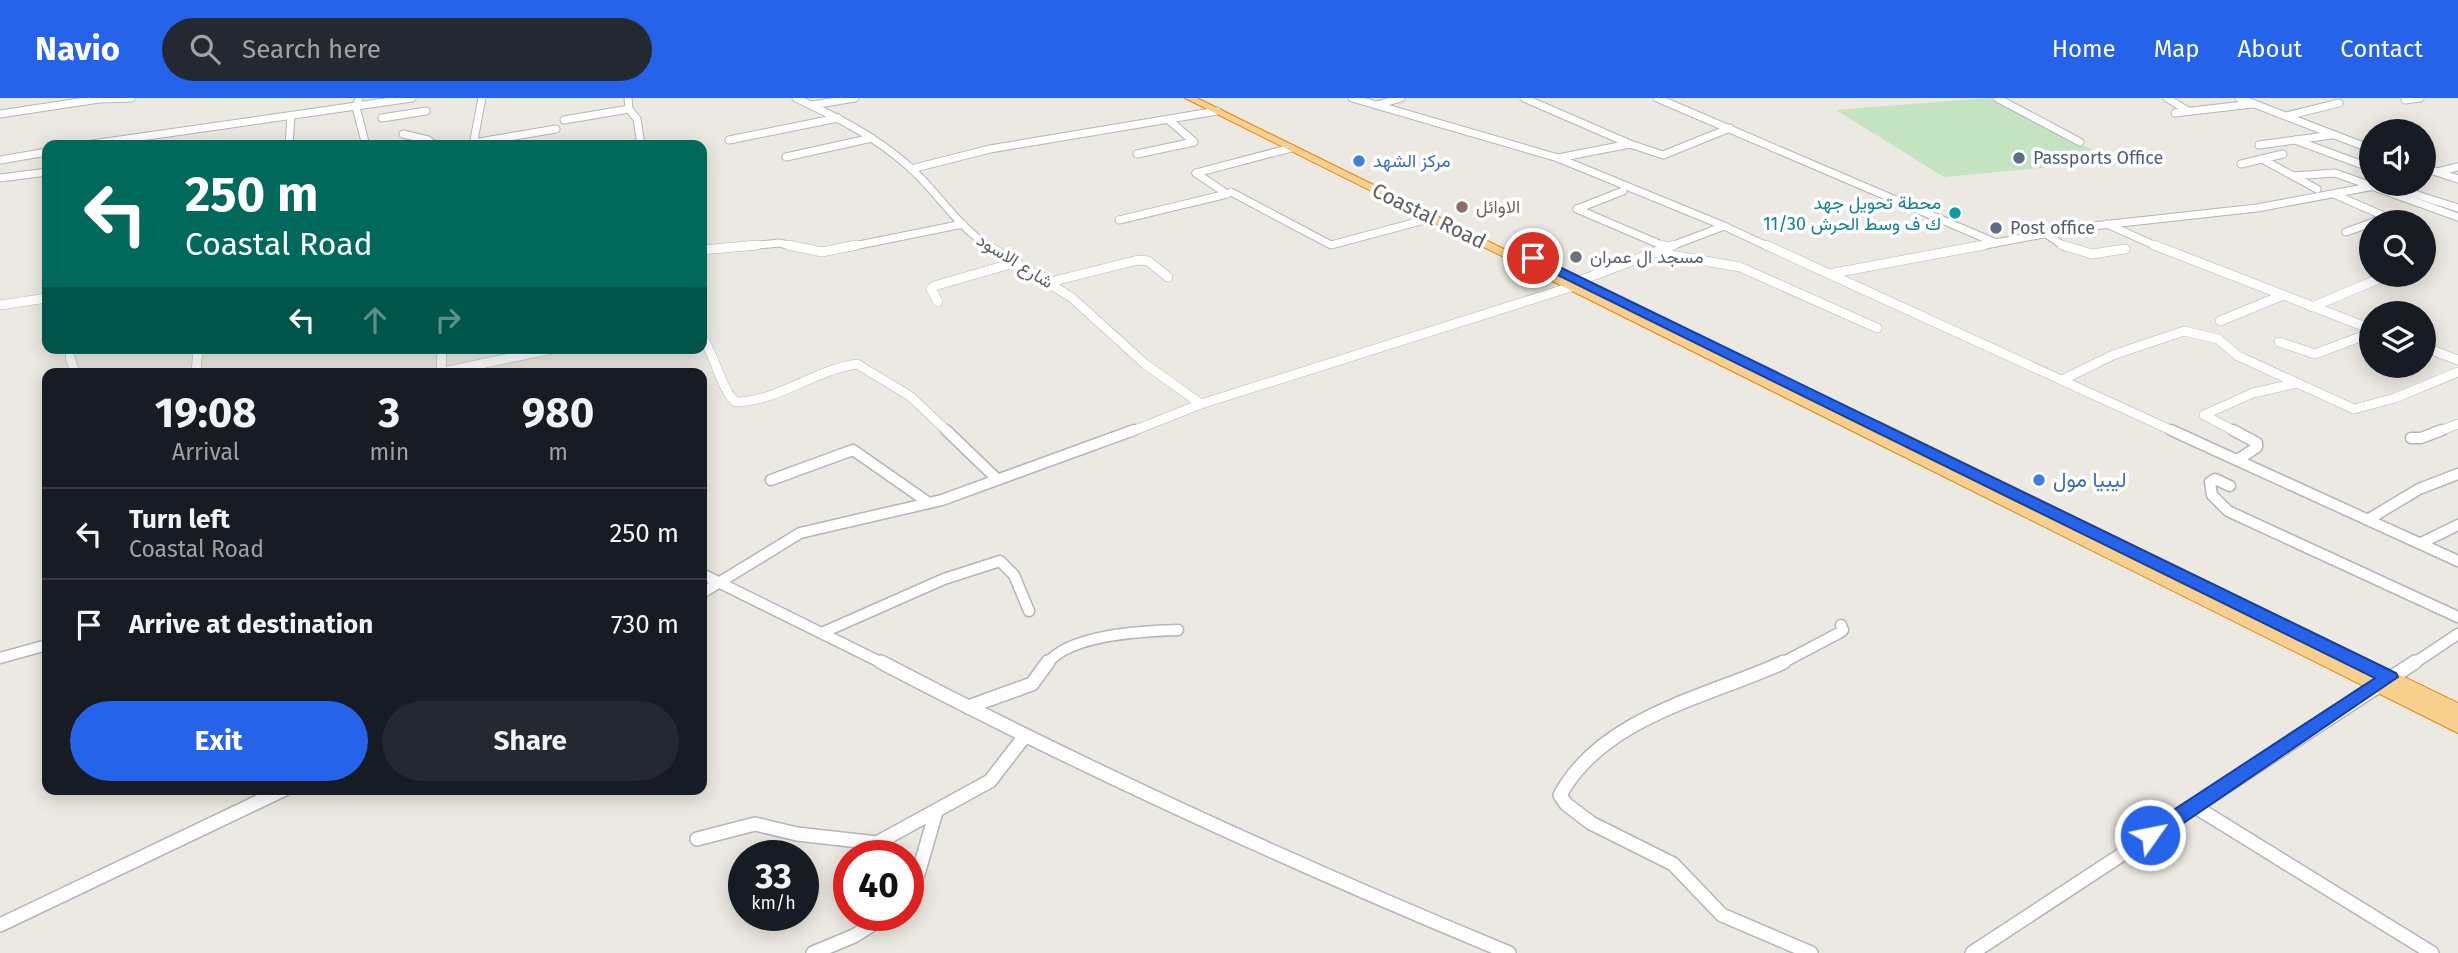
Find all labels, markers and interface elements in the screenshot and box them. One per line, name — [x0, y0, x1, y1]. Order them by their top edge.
search box — [162, 18, 652, 81]
text: Navio — [35, 29, 120, 69]
icon: search — [186, 30, 224, 68]
text: Search here — [242, 34, 381, 65]
text: Home — [2052, 35, 2116, 63]
text: Map — [2154, 35, 2200, 63]
text: About — [2238, 35, 2302, 63]
text: Contact — [2340, 35, 2423, 63]
map controls — [2359, 119, 2436, 378]
button: sound — [2359, 119, 2436, 196]
place label: Passports Office — [2033, 147, 2163, 169]
place label: مركز الشهد — [1373, 150, 1451, 172]
marker: Passports Office — [2011, 150, 2027, 166]
marker: مركز الشهد — [1351, 153, 1367, 169]
text: 250 m — [185, 165, 318, 224]
icon: left — [70, 168, 161, 259]
street label: Coastal Road — [1368, 177, 1490, 255]
place label: محطة تحويل جهد 11/30 ك ف وسط الحرش — [1763, 192, 1941, 235]
place label: الاوائل — [1476, 196, 1520, 218]
marker: الاوائل — [1454, 199, 1470, 215]
marker: محطة تحويل جهد 11/30 ك ف وسط الحرش — [1947, 205, 1963, 221]
button: search — [2359, 210, 2436, 287]
place label: Post office — [2010, 217, 2095, 239]
marker: Post office — [1988, 220, 2004, 236]
text: Coastal Road — [185, 225, 373, 263]
pin — [1503, 228, 1563, 288]
street label: شارع الاسود — [972, 229, 1057, 294]
icon: arrive — [1514, 239, 1552, 277]
place label: مسجد ال عمران — [1590, 246, 1704, 268]
marker: مسجد ال عمران — [1568, 249, 1584, 265]
icon: left — [283, 301, 321, 339]
icon: ahead — [356, 301, 394, 339]
icon: right — [429, 301, 467, 339]
button: layers — [2359, 301, 2436, 378]
text: 19:08 — [155, 388, 257, 438]
text: 3 — [378, 388, 400, 438]
text: 980 — [522, 388, 594, 438]
text: Arrival — [172, 438, 239, 466]
text: min — [369, 438, 409, 466]
text: m — [548, 438, 568, 466]
place label: ليبيا مول — [2053, 467, 2127, 493]
marker: ليبيا مول — [2031, 472, 2047, 488]
text: Turn left — [129, 504, 230, 535]
icon: left — [70, 515, 108, 553]
text: 250 m — [609, 518, 679, 549]
text: Coastal Road — [129, 535, 264, 563]
icon: arrive — [70, 606, 108, 644]
text: Arrive at destination — [129, 609, 373, 640]
text: 730 m — [611, 609, 679, 640]
button: Exit — [70, 701, 368, 781]
button: Share — [382, 701, 679, 781]
position arrow — [2113, 798, 2187, 872]
speed limit sign: 40 — [833, 840, 924, 931]
text: 33 — [755, 855, 792, 897]
text: km/h — [751, 892, 796, 914]

